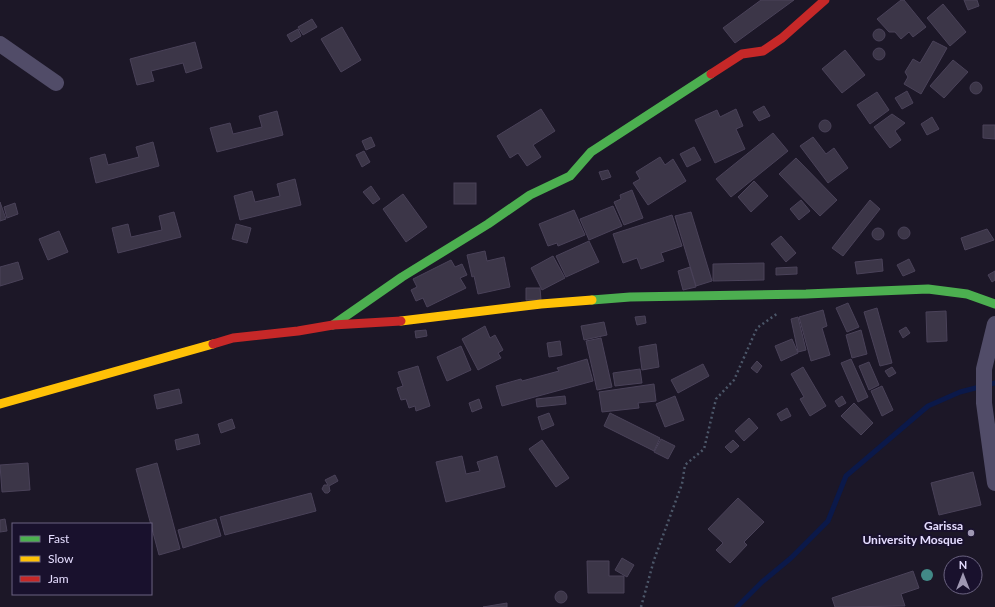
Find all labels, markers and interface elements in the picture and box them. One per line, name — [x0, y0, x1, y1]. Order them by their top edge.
place label: Garissa University Mosque — [862, 518, 964, 547]
legend — [12, 523, 152, 595]
marker: Garissa University Mosque — [966, 528, 976, 538]
text: Fast — [48, 531, 70, 546]
text: Slow — [48, 551, 74, 566]
north arrow — [943, 555, 983, 595]
text: N — [959, 558, 967, 571]
text: Jam — [48, 571, 69, 586]

